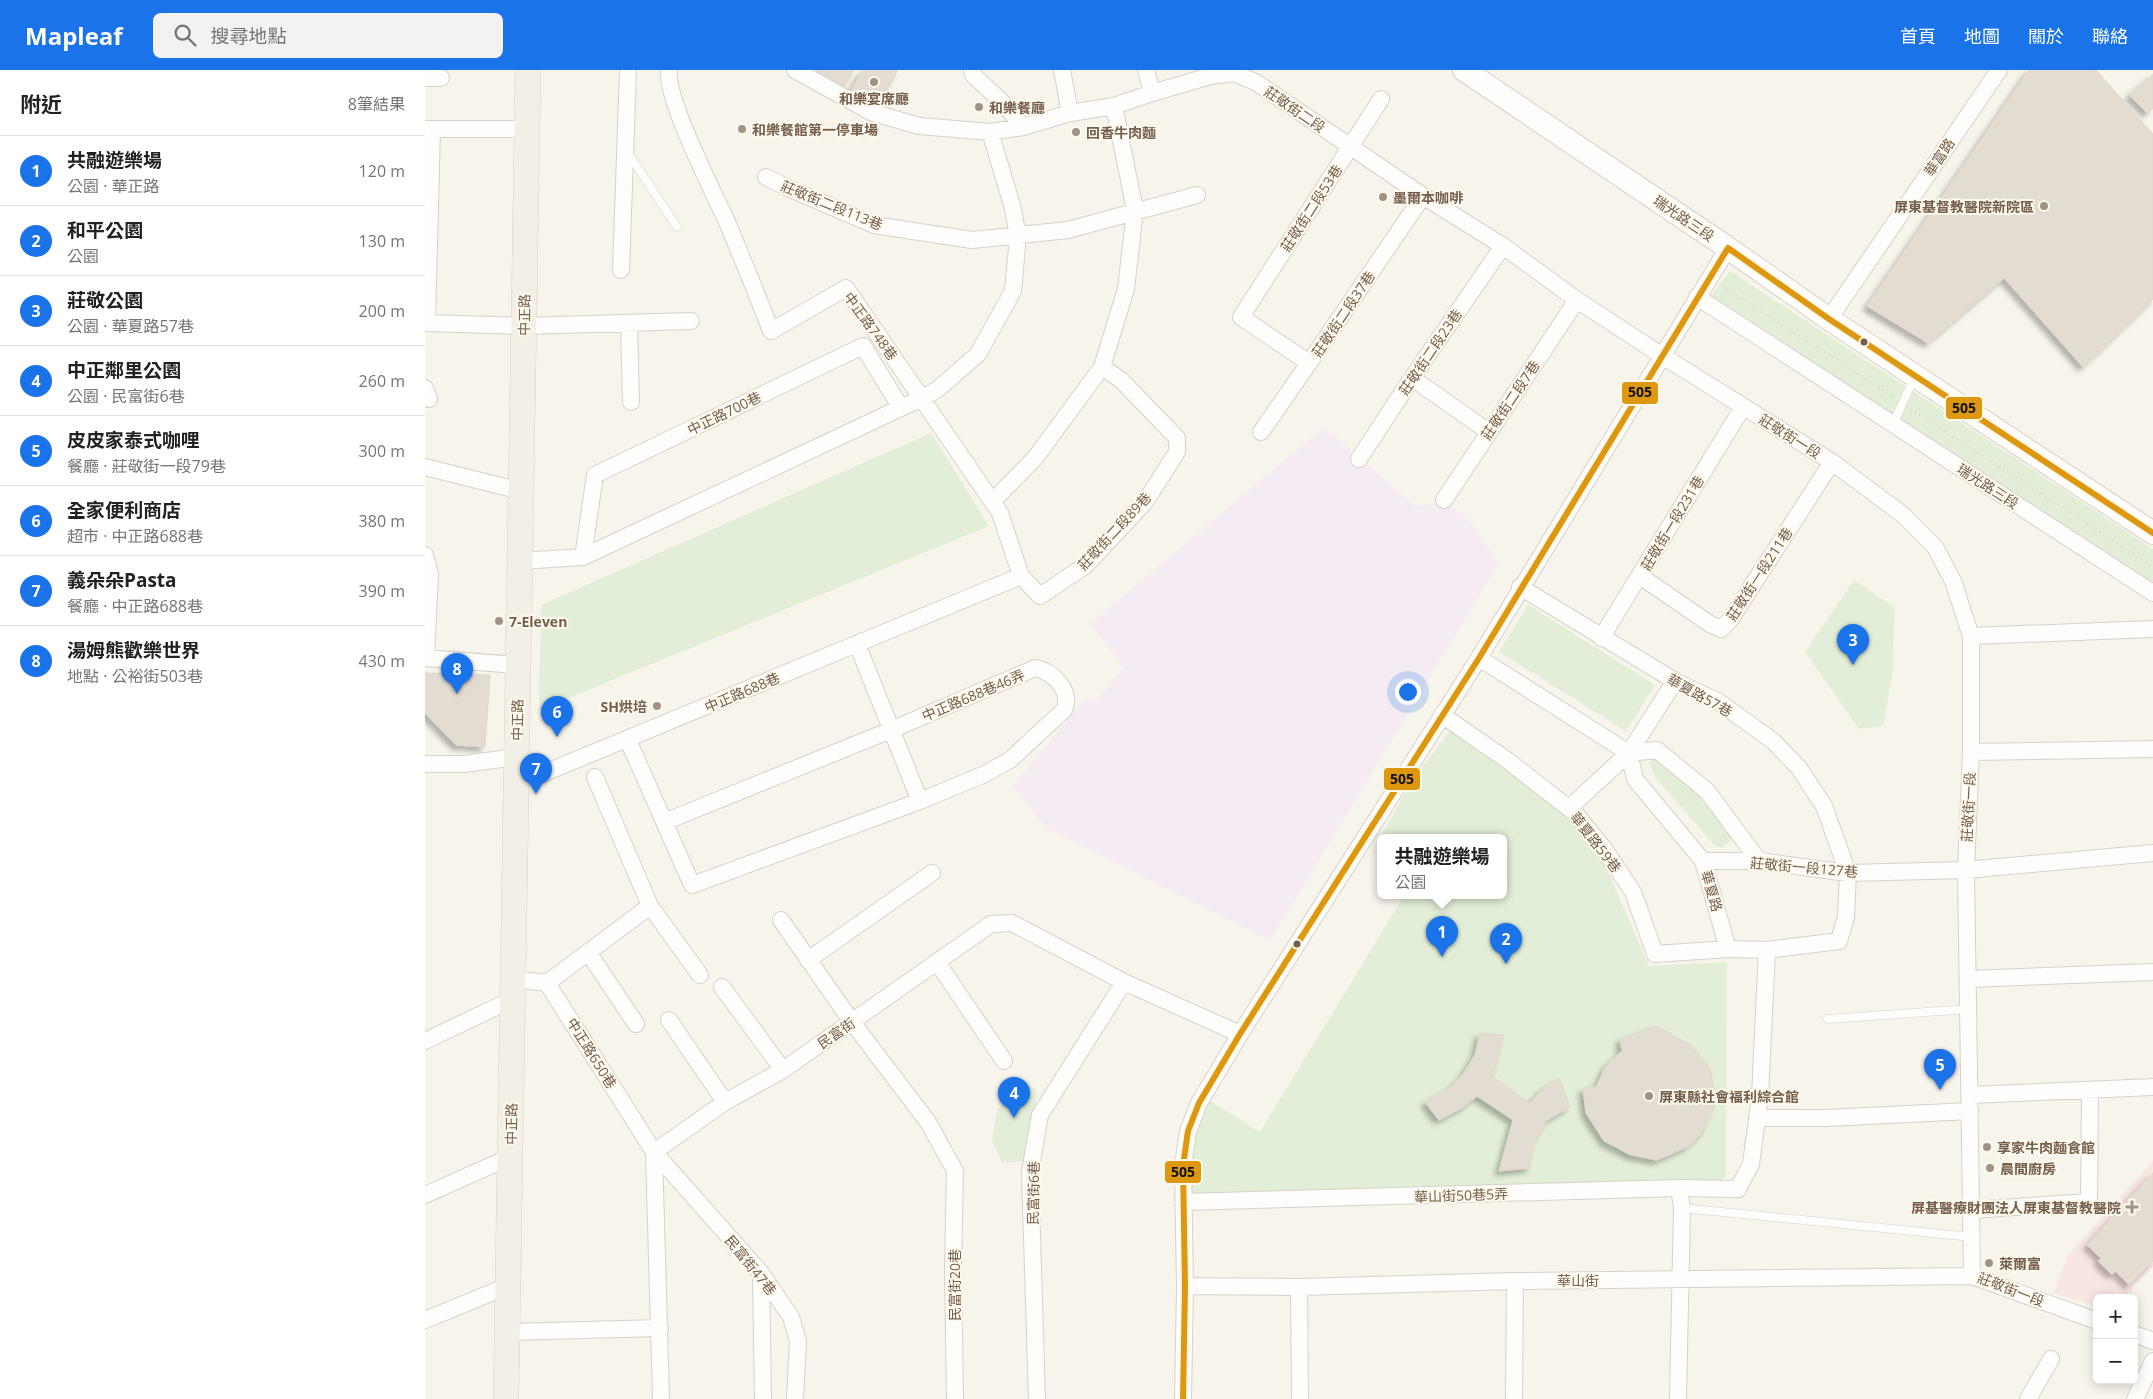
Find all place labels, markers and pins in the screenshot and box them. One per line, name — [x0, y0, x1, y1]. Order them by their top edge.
marker: 和樂宴席廳 — [868, 76, 880, 88]
place label: 和樂宴席廳 — [839, 89, 909, 108]
place label: 和樂餐廳 — [989, 98, 1045, 117]
marker: 和樂餐廳 — [973, 101, 985, 113]
place label: 和樂餐館第一停車場 — [752, 120, 878, 139]
marker: 和樂餐館第一停車場 — [736, 123, 748, 135]
place label: 回香牛肉麵 — [1086, 123, 1156, 142]
marker: 回香牛肉麵 — [1070, 126, 1082, 138]
place label: 墨爾本咖啡 — [1393, 188, 1464, 207]
marker: 墨爾本咖啡 — [1377, 191, 1389, 203]
place label: 屏東基督教醫院新院區 — [1894, 197, 2034, 216]
marker: 屏東基督教醫院新院區 — [2038, 200, 2050, 212]
unlabelled marker — [1859, 337, 1869, 347]
place label: 7-Eleven — [509, 612, 567, 631]
marker: 7-Eleven — [493, 615, 505, 627]
pin: 3 — [1837, 624, 1869, 665]
pin: 8 — [441, 653, 473, 694]
pin: 6 — [541, 696, 573, 737]
place label: SH烘培 — [601, 697, 647, 716]
marker: SH烘培 — [651, 700, 663, 712]
pin: 7 — [520, 753, 552, 794]
pin: 1 — [1426, 916, 1458, 957]
pin: 2 — [1490, 923, 1522, 964]
unlabelled marker — [1292, 939, 1302, 949]
pin: 5 — [1924, 1049, 1956, 1090]
pin: 4 — [998, 1077, 1030, 1118]
place label: 屏東縣社會福利綜合館 — [1659, 1087, 1799, 1106]
marker: 屏東縣社會福利綜合館 — [1643, 1090, 1655, 1102]
place label: 享家牛肉麵食館 — [1997, 1138, 2095, 1157]
marker: 享家牛肉麵食館 — [1981, 1141, 1993, 1153]
place label: 晨間廚房 — [2000, 1159, 2056, 1178]
marker: 晨間廚房 — [1984, 1162, 1996, 1174]
place label: 屏基醫療財團法人屏東基督教醫院 — [1911, 1198, 2121, 1217]
marker: 屏基醫療財團法人屏東基督教醫院 — [2125, 1200, 2139, 1214]
place label: 萊爾富 — [1999, 1254, 2041, 1273]
marker: 萊爾富 — [1983, 1257, 1995, 1269]

